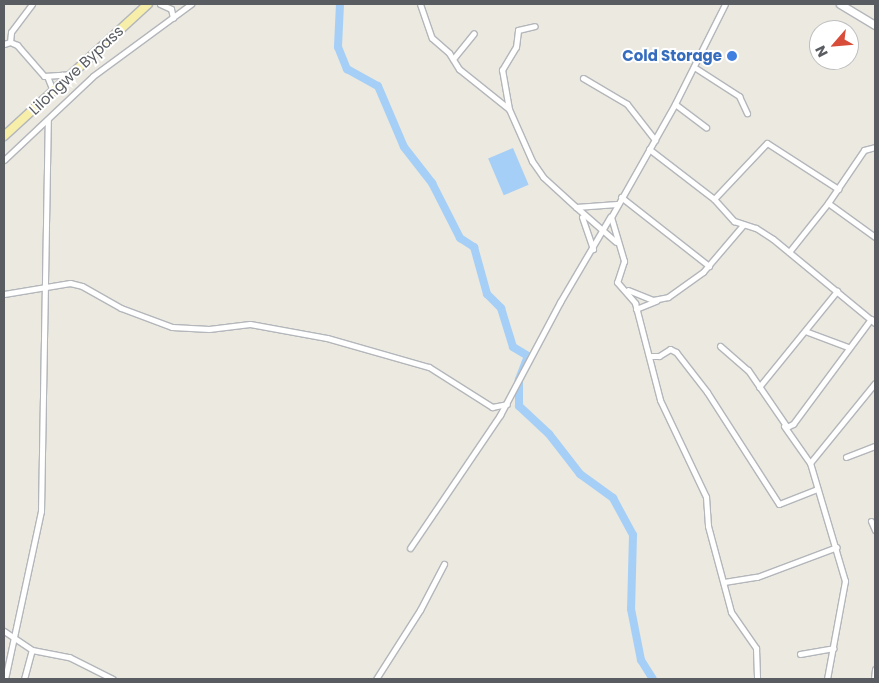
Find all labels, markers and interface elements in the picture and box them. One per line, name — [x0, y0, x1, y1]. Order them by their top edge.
north arrow — [809, 20, 859, 70]
street label: Lilongwe Bypass — [25, 22, 127, 118]
text: N — [810, 42, 833, 61]
place label: Cold Storage — [622, 47, 722, 65]
marker: Cold Storage — [726, 50, 738, 62]

